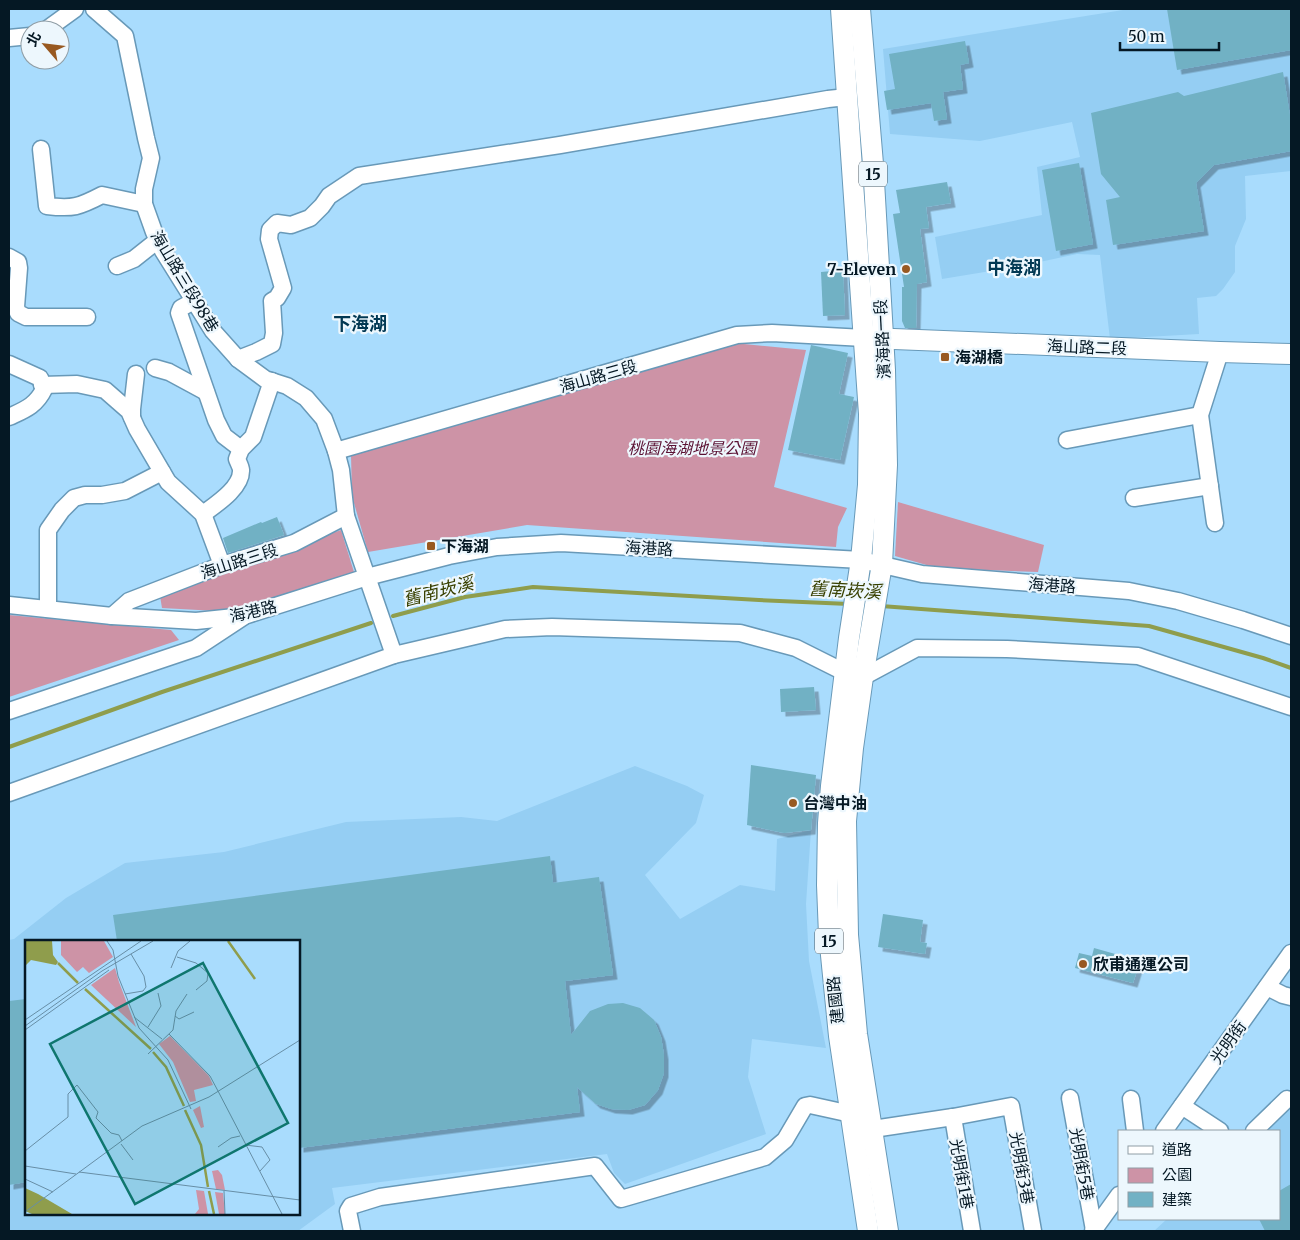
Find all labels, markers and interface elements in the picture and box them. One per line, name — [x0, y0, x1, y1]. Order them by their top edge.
north arrow — [20, 20, 70, 70]
scale bar — [1120, 20, 1219, 52]
text: 50 m — [1128, 27, 1165, 46]
text: 北 — [22, 28, 45, 49]
road number: 15 — [859, 162, 887, 186]
street label: 海山路三段98巷 — [147, 227, 223, 335]
district label: 中海湖 — [987, 256, 1041, 279]
place label: 7-Eleven — [827, 259, 896, 279]
marker: 7-Eleven — [900, 263, 912, 275]
street label: 濱海路一段 — [870, 299, 894, 379]
district label: 下海湖 — [333, 312, 387, 335]
street label: 海山路二段 — [1047, 336, 1127, 358]
place label: 海湖橋 — [955, 347, 1003, 367]
marker: 海湖橋 — [939, 351, 951, 363]
street label: 海山路三段 — [557, 355, 639, 397]
park label: 桃園海湖地景公園 — [628, 438, 758, 458]
place label: 下海湖 — [441, 536, 489, 556]
street label: 海港路 — [625, 537, 673, 559]
street label: 海山路三段 — [198, 539, 280, 583]
marker: 下海湖 — [425, 540, 437, 552]
water label: 舊南崁溪 — [400, 570, 479, 611]
street label: 海港路 — [1027, 573, 1077, 597]
water label: 舊南崁溪 — [808, 577, 885, 604]
street label: 海港路 — [227, 596, 279, 626]
place label: 台灣中油 — [803, 793, 867, 813]
marker: 台灣中油 — [787, 797, 799, 809]
road number: 15 — [815, 928, 843, 954]
inset map — [25, 940, 300, 1215]
place label: 欣甫通運公司 — [1093, 954, 1189, 974]
marker: 欣甫通運公司 — [1077, 958, 1089, 970]
street label: 建國路 — [823, 975, 847, 1025]
street label: 光明街 — [1206, 1017, 1250, 1067]
street label: 光明街5巷 — [1066, 1126, 1098, 1202]
street label: 光明街3巷 — [1006, 1130, 1038, 1206]
legend — [1118, 1130, 1280, 1220]
street label: 光明街1巷 — [946, 1137, 978, 1211]
text: 道路 — [1162, 1140, 1192, 1159]
text: 公園 — [1162, 1165, 1192, 1184]
text: 建築 — [1162, 1190, 1192, 1209]

